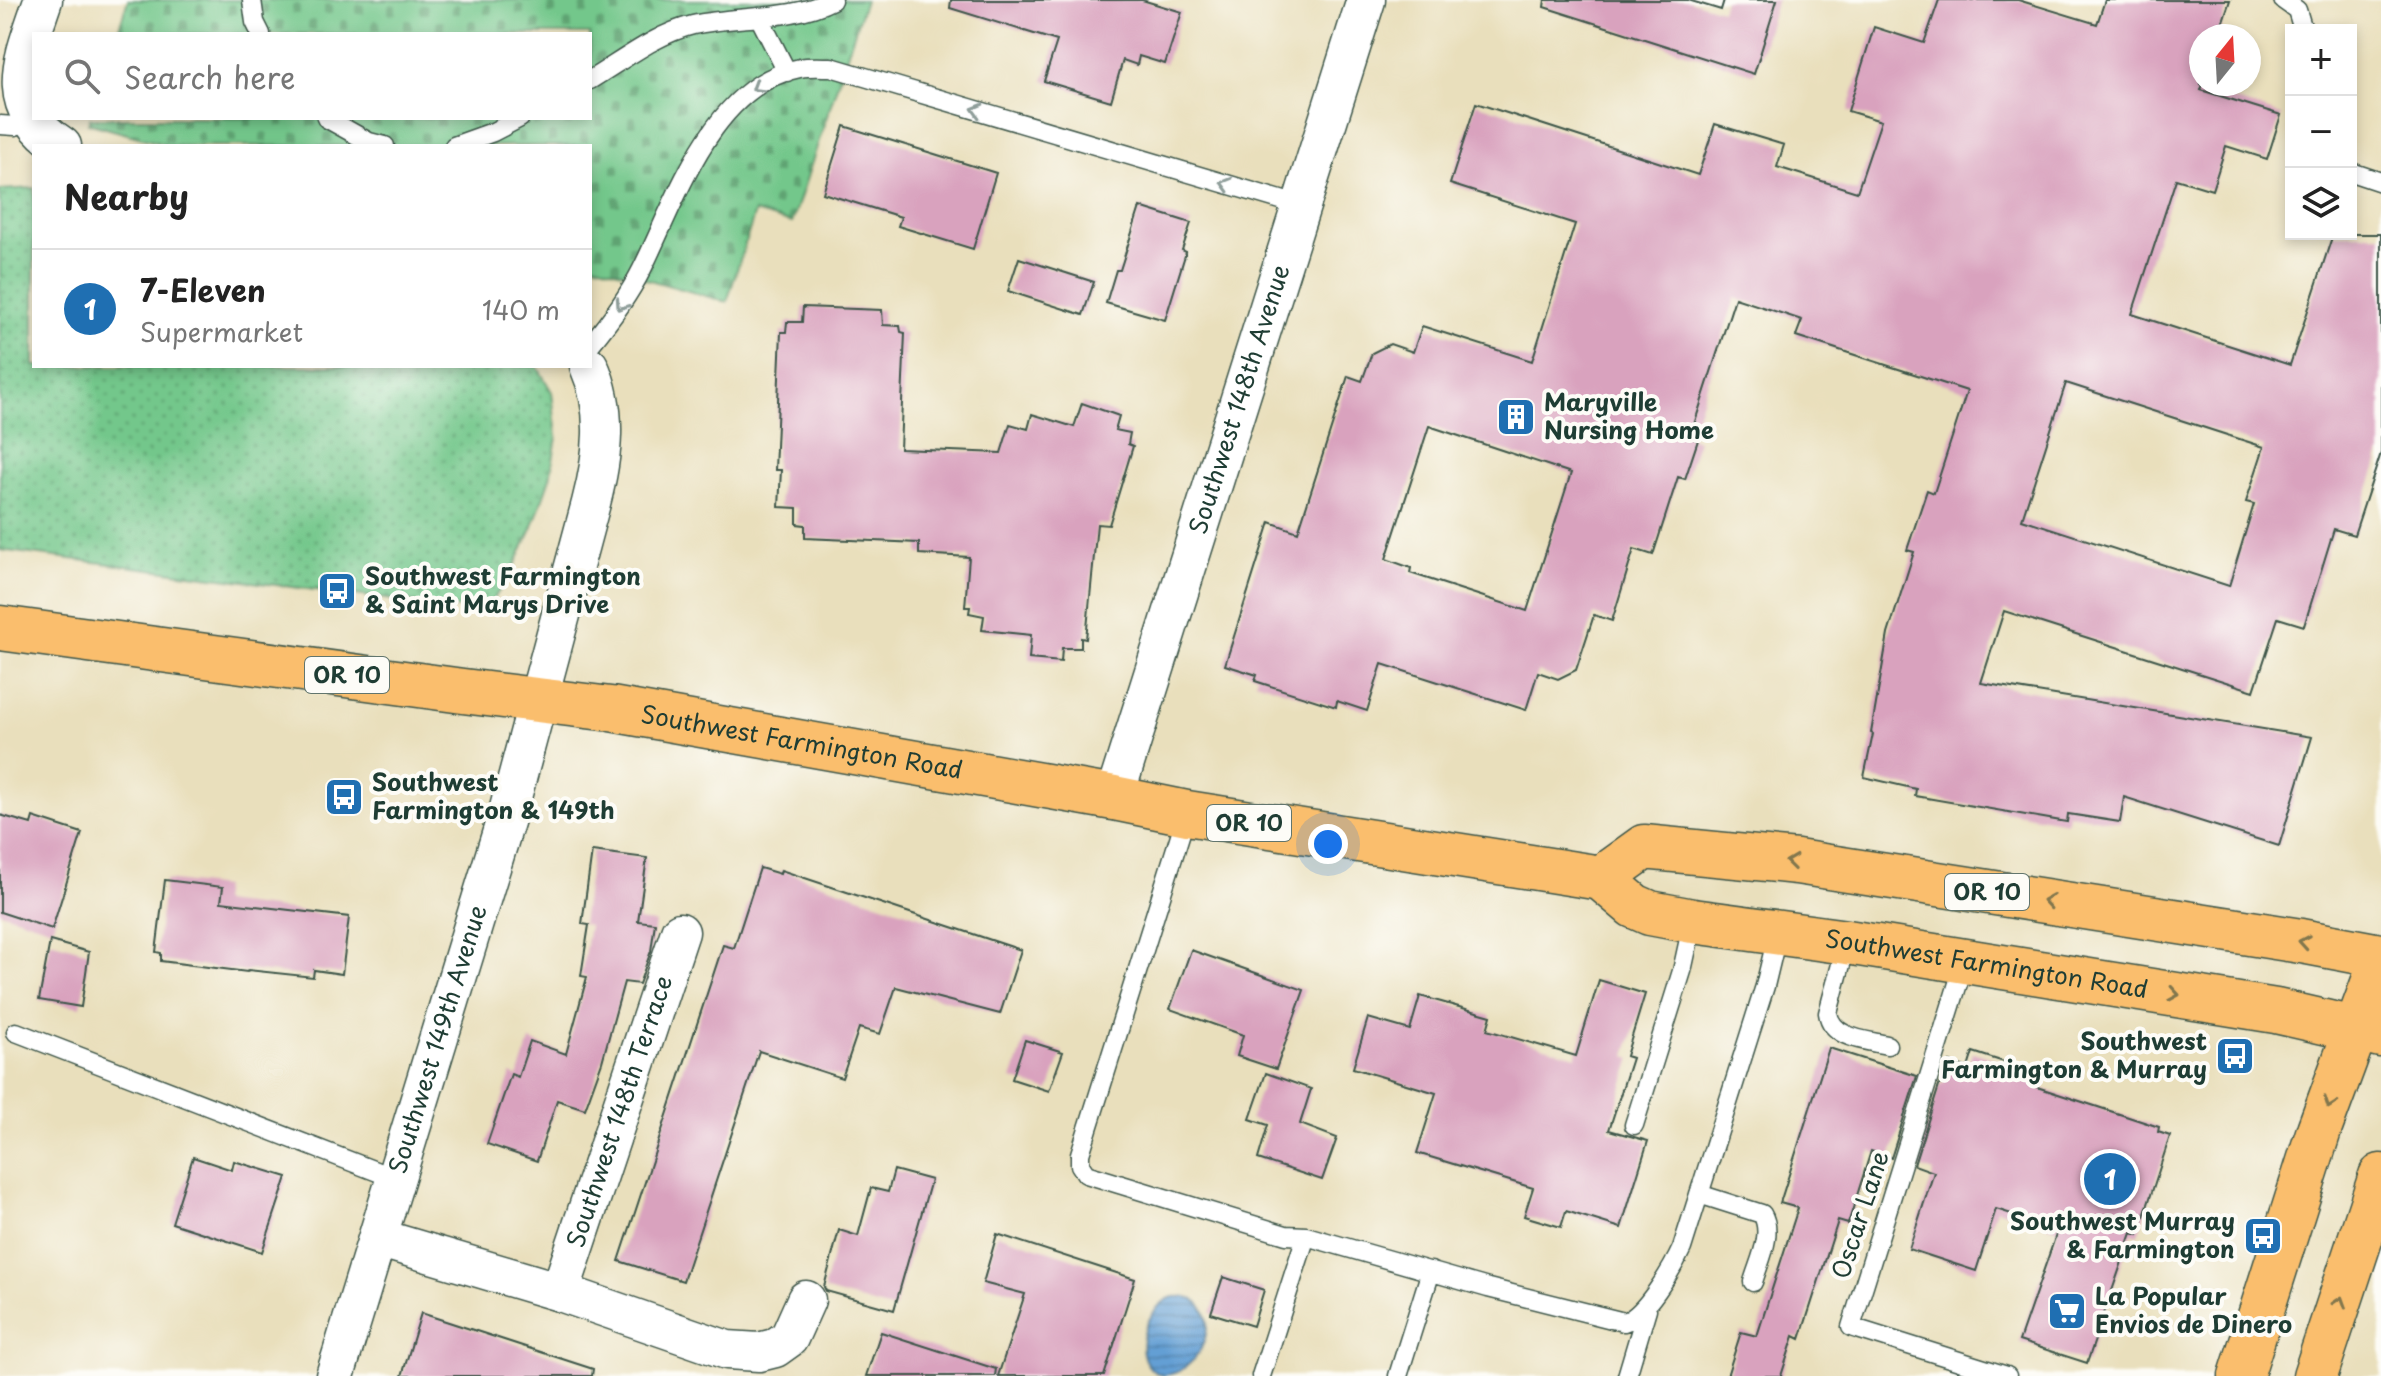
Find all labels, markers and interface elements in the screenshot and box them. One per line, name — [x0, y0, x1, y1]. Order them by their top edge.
north arrow — [2189, 24, 2261, 96]
map controls — [2285, 24, 2357, 240]
button: + — [2285, 24, 2357, 96]
search box — [32, 32, 592, 120]
icon: search — [60, 54, 104, 98]
text: Search here — [124, 54, 296, 99]
one-way arrow — [751, 77, 766, 92]
button: − — [2285, 96, 2357, 168]
one-way arrow — [971, 103, 985, 119]
button: layers — [2285, 168, 2357, 240]
text: Nearby — [64, 170, 189, 222]
one-way arrow — [1220, 177, 1234, 193]
street label: Southwest 148th Avenue — [1179, 259, 1297, 538]
text: 7-Eleven — [140, 267, 266, 312]
text: 1 — [84, 290, 96, 329]
text: 140 m — [482, 290, 560, 329]
one-way arrow — [616, 296, 631, 310]
text: Supermarket — [140, 312, 303, 351]
place label: Maryville Nursing Home — [1544, 383, 1714, 447]
building icon: Maryville Nursing Home — [1495, 396, 1537, 438]
place label: Southwest Farmington & Saint Marys Drive — [365, 557, 641, 621]
bus stop icon: Southwest Farmington & Saint Marys Drive — [316, 570, 358, 612]
road number: OR 10 — [305, 657, 389, 693]
street label: Southwest Farmington Road — [638, 695, 966, 787]
place label: Southwest Farmington & 149th — [372, 763, 615, 827]
bus stop icon: Southwest Farmington & 149th — [323, 776, 365, 818]
road number: OR 10 — [1207, 805, 1291, 841]
your location — [1308, 824, 1348, 864]
one-way arrow — [1784, 853, 1797, 870]
road number: OR 10 — [1945, 874, 2029, 910]
one-way arrow — [2041, 894, 2054, 911]
street label: Southwest 149th Avenue — [378, 900, 494, 1178]
street label: Southwest Farmington Road — [1823, 919, 2151, 1006]
one-way arrow — [2298, 934, 2311, 951]
street label: Southwest 148th Terrace — [556, 970, 680, 1252]
one-way arrow — [2168, 985, 2181, 1002]
place label: Southwest Farmington & Murray — [1941, 1022, 2207, 1086]
bus stop icon: Southwest Farmington & Murray — [2214, 1035, 2256, 1077]
one-way arrow — [2323, 1095, 2339, 1109]
street label: Oscar Lane — [1821, 1146, 1897, 1283]
pin: 1 — [2084, 1149, 2136, 1209]
place label: Southwest Murray & Farmington — [2010, 1202, 2235, 1266]
bus stop icon: Southwest Murray & Farmington — [2242, 1215, 2284, 1257]
place label: La Popular Envios de Dinero — [2095, 1277, 2292, 1341]
supermarket icon: La Popular Envios de Dinero — [2046, 1290, 2088, 1332]
one-way arrow — [2330, 1296, 2346, 1310]

